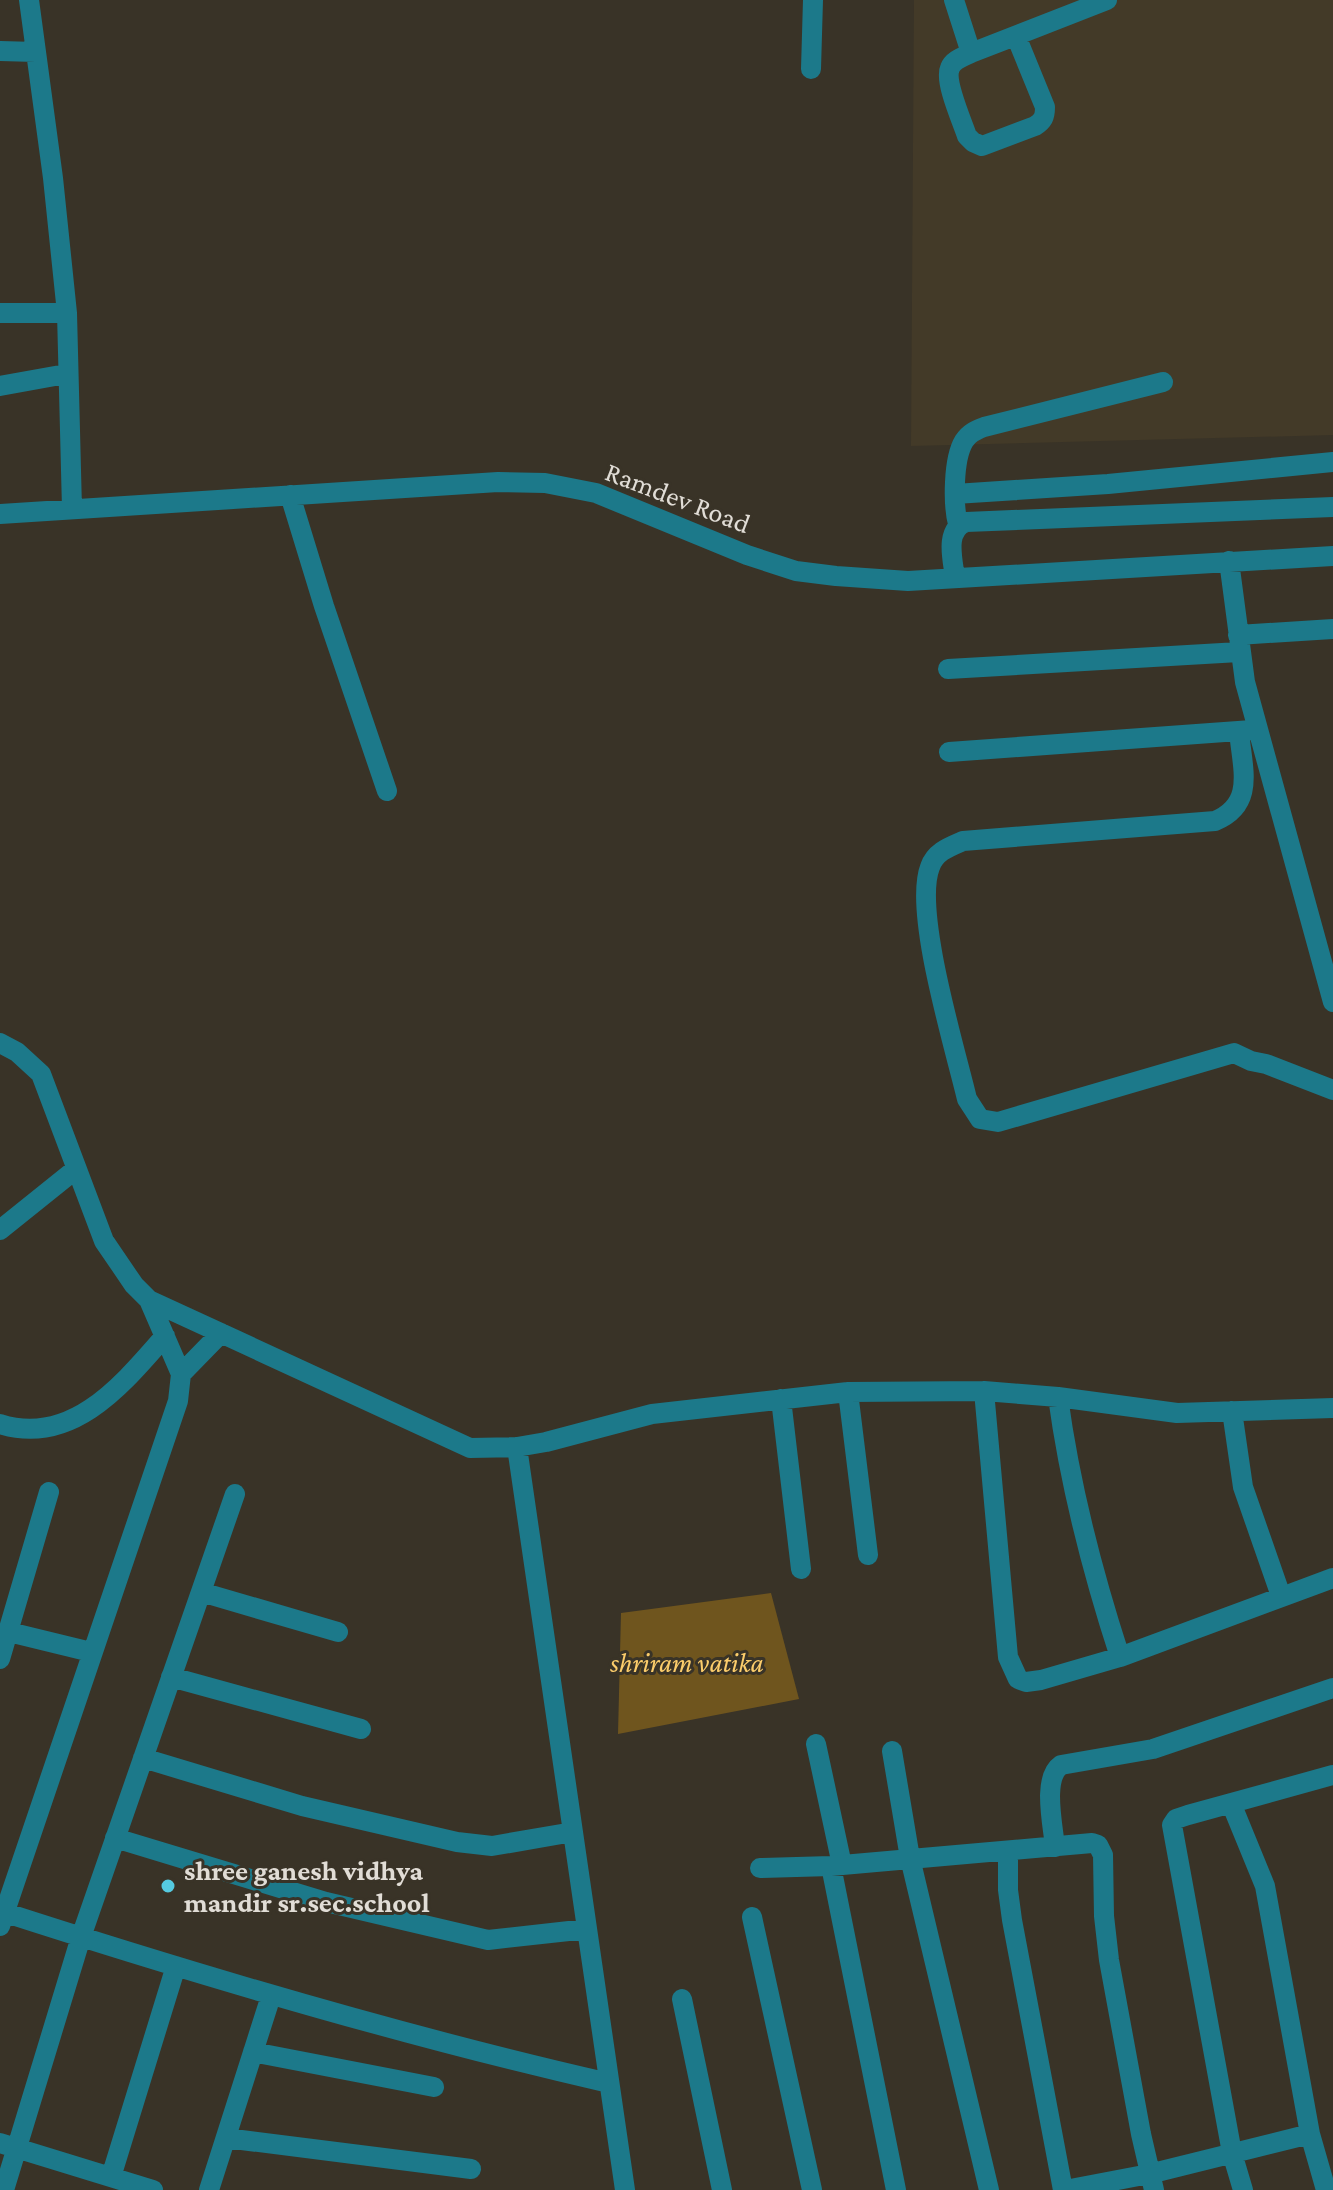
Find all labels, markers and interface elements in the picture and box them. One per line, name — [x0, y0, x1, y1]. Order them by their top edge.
street label: Ramdev Road — [601, 456, 755, 539]
park label: shriram vatika — [609, 1647, 764, 1678]
place label: shree ganesh vidhya mandir sr.sec.school — [184, 1855, 430, 1918]
marker: shree ganesh vidhya mandir sr.sec.school — [159, 1877, 177, 1895]

